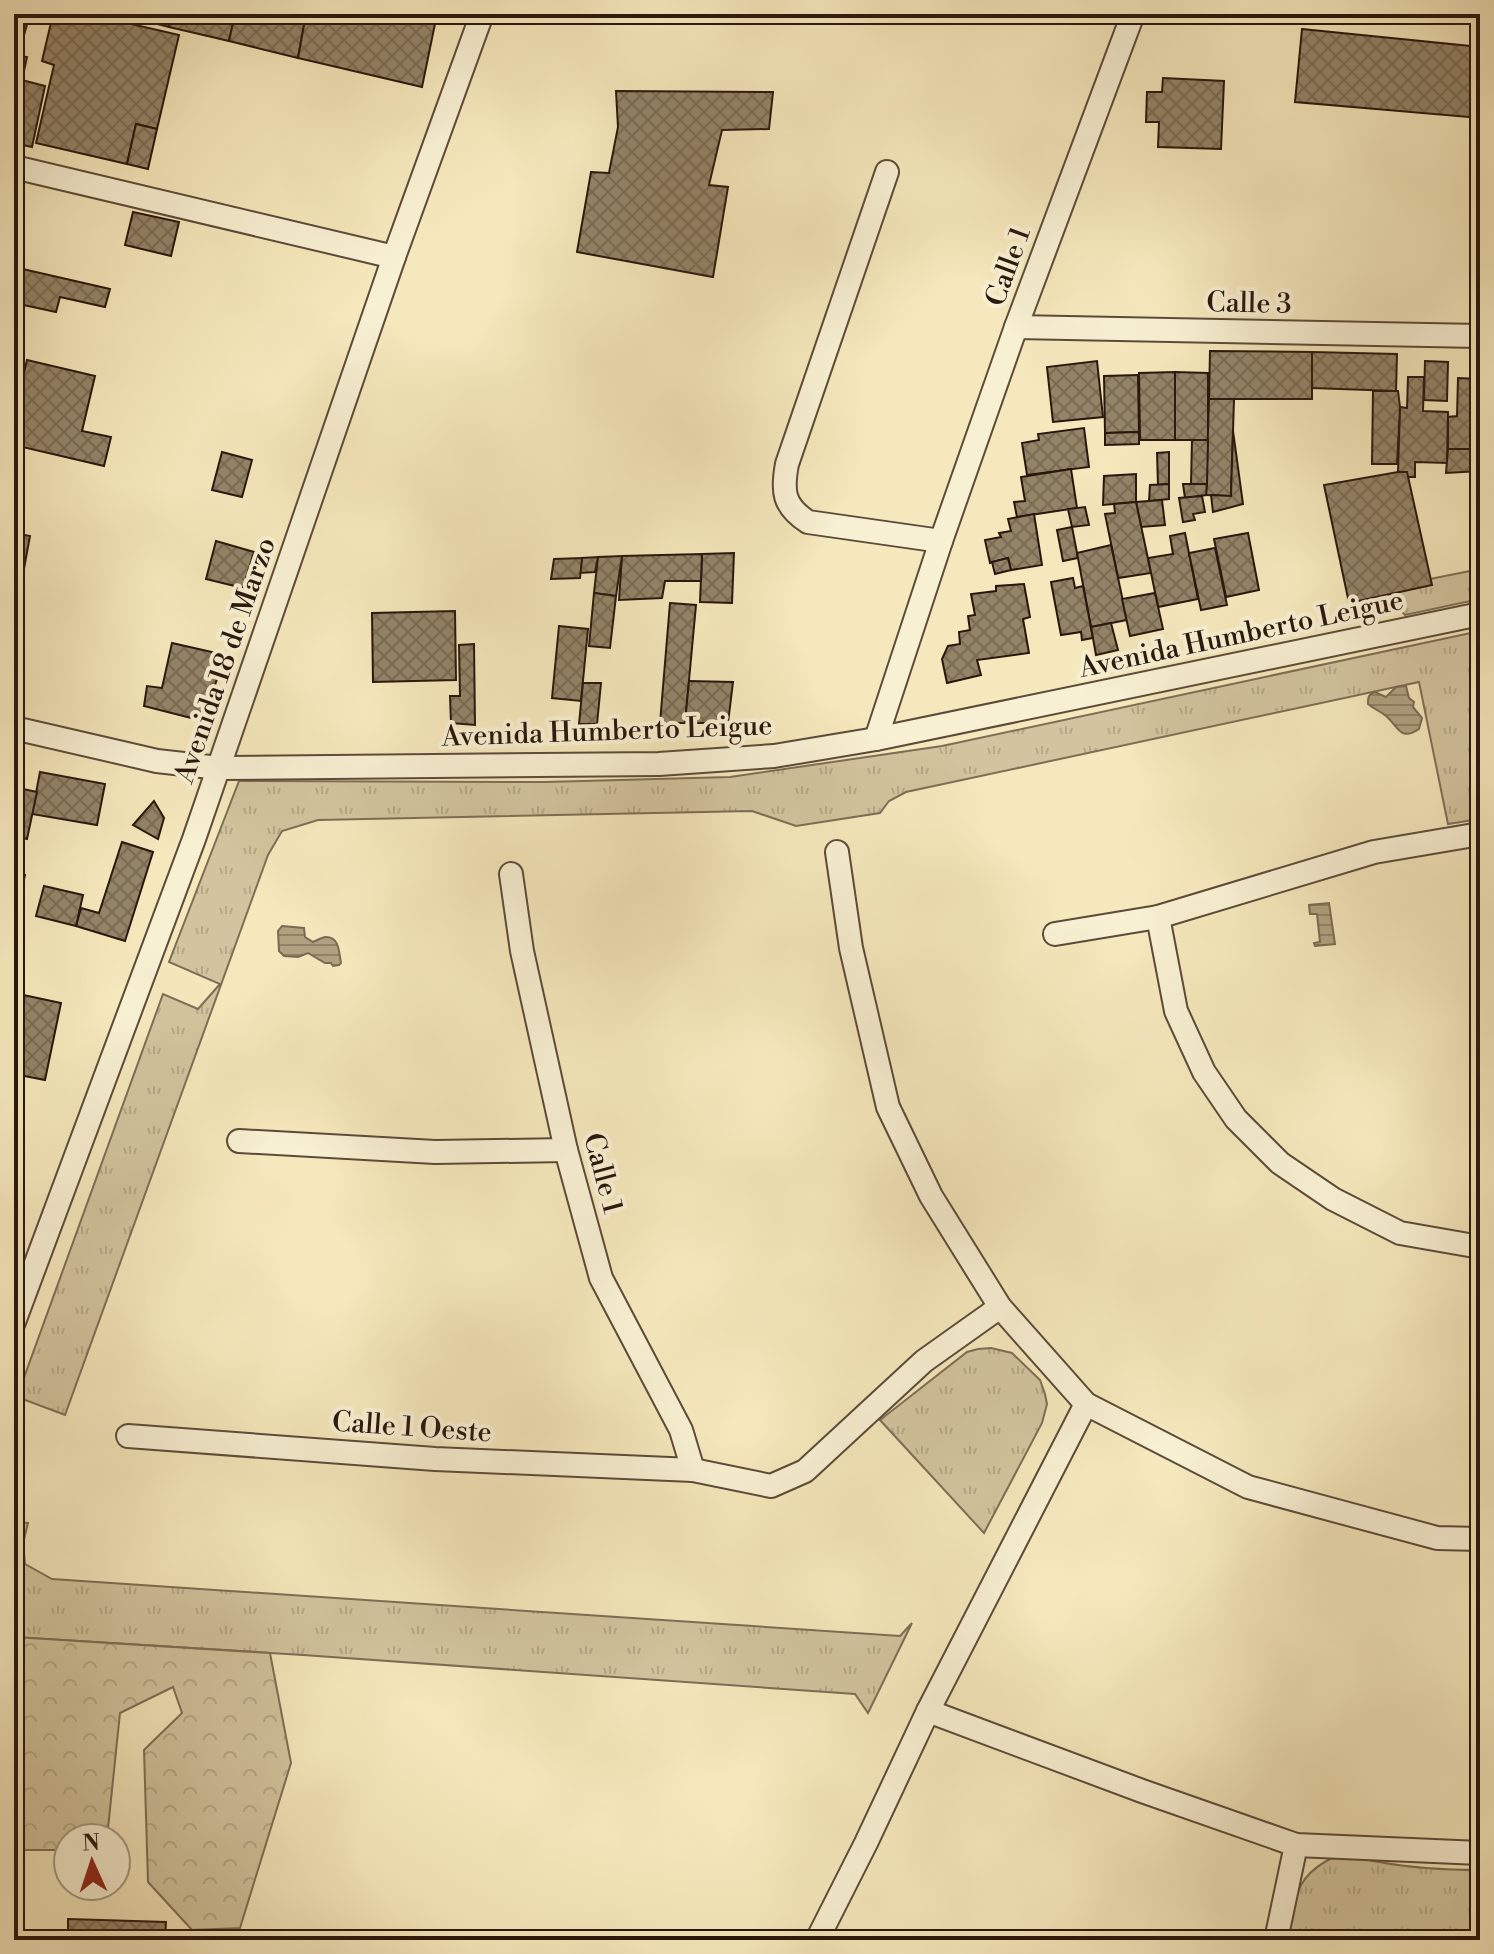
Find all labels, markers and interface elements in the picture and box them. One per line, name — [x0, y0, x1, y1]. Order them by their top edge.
street label: Calle 1 — [978, 222, 1039, 311]
street label: Calle 3 — [1206, 285, 1292, 322]
street label: Avenida 18 de Marzo — [167, 533, 284, 789]
street label: Avenida Humberto Leigue — [1075, 583, 1407, 686]
street label: Avenida Humberto Leigue — [440, 708, 773, 755]
street label: Calle 1 — [575, 1129, 630, 1218]
street label: Calle 1 Oeste — [331, 1404, 493, 1451]
north arrow — [52, 1822, 132, 1902]
text: N — [82, 1830, 101, 1857]

